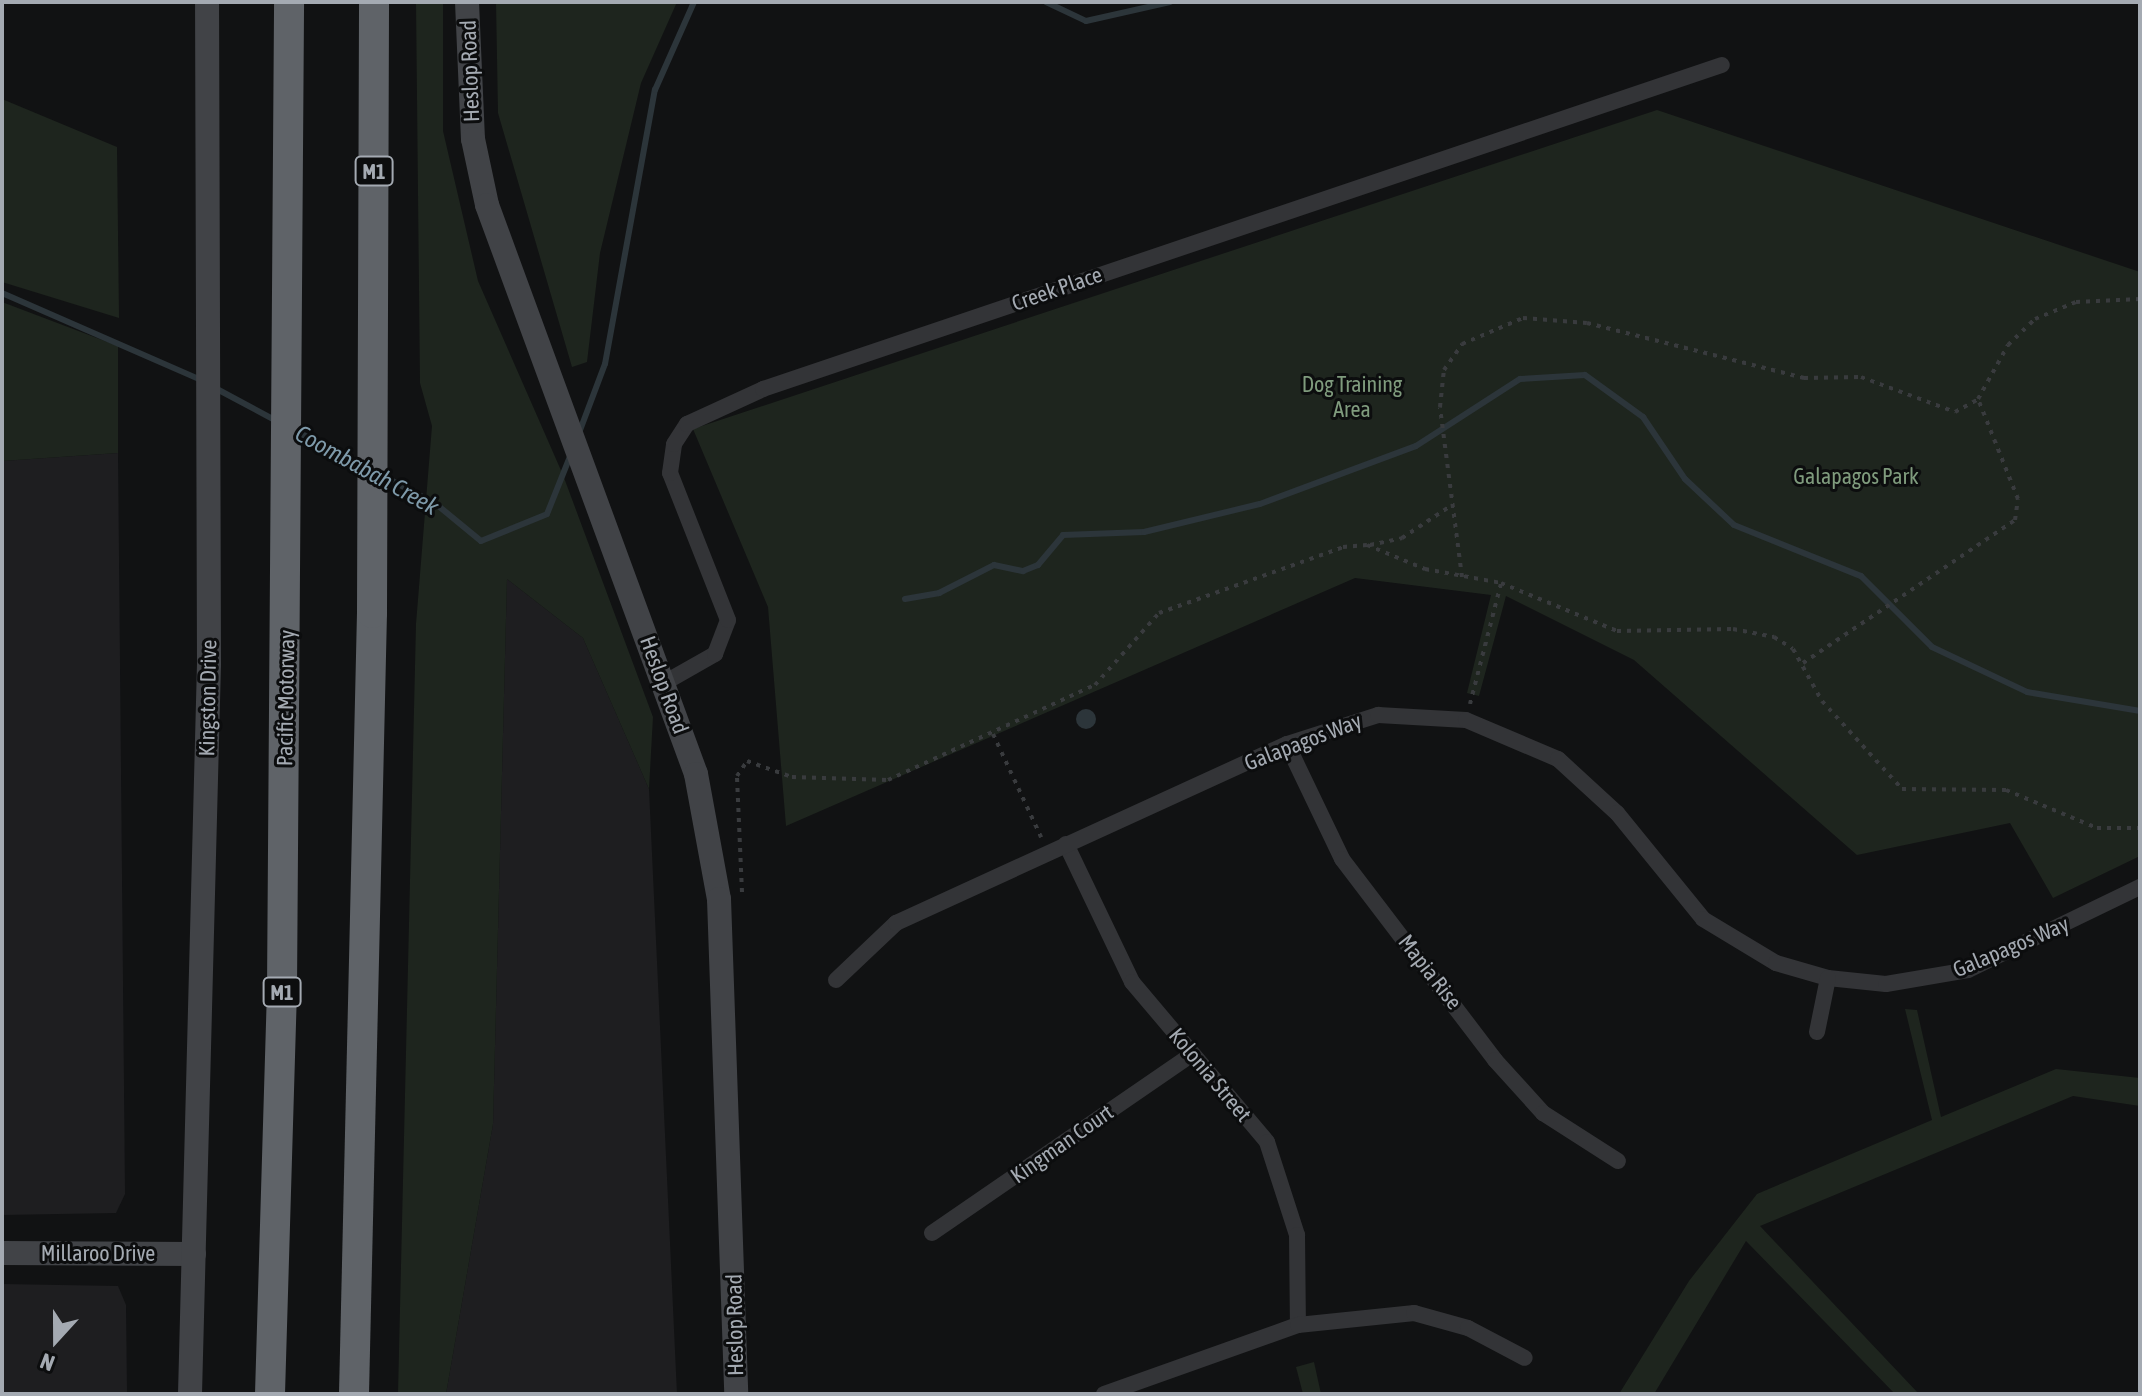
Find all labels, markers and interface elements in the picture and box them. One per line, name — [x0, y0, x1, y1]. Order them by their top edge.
street label: Heslop Road — [455, 20, 485, 122]
road number: M1 — [354, 155, 394, 187]
street label: Creek Place — [1008, 261, 1106, 317]
park label: Dog Training Area — [1302, 371, 1402, 422]
water label: Coombabah Creek — [290, 419, 444, 521]
park label: Galapagos Park — [1793, 464, 1919, 490]
street label: Pacific Motorway — [272, 630, 300, 766]
street label: Heslop Road — [634, 633, 694, 737]
street label: Kingston Drive — [194, 639, 222, 757]
street label: Galapagos Way — [1241, 708, 1365, 776]
street label: Galapagos Way — [1949, 911, 2073, 983]
street label: Mapia Rise — [1393, 929, 1467, 1015]
road number: M1 — [262, 976, 302, 1008]
street label: Kolonia Street — [1163, 1023, 1257, 1127]
street label: Kingman Court — [1006, 1099, 1118, 1189]
street label: Millaroo Drive — [41, 1241, 155, 1267]
street label: Heslop Road — [721, 1274, 749, 1376]
north arrow — [16, 1300, 96, 1380]
text: N — [37, 1348, 58, 1377]

